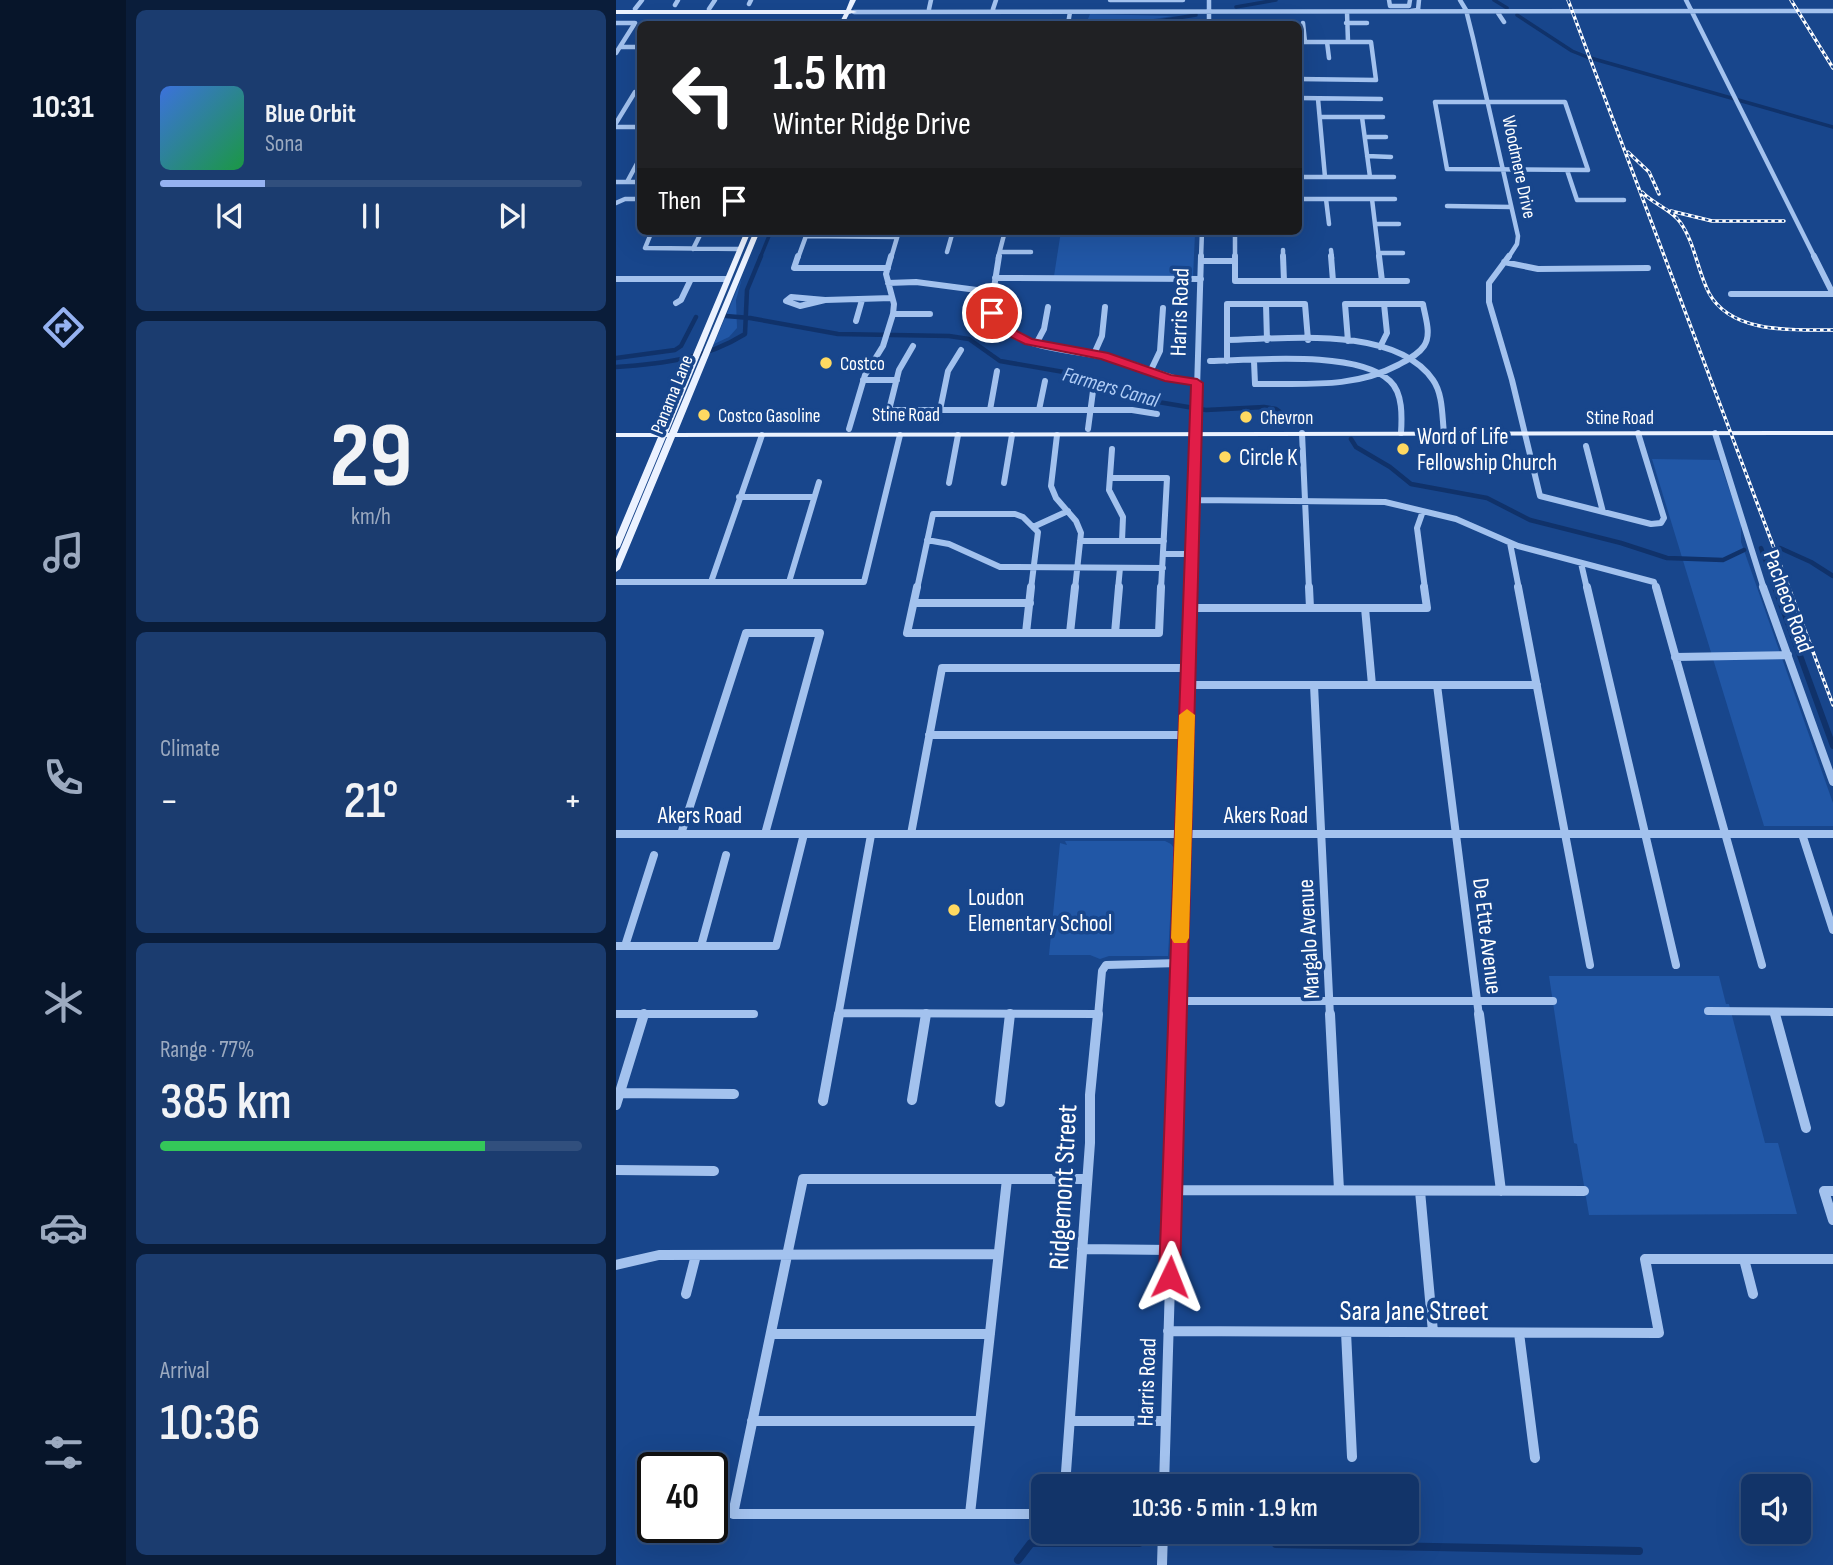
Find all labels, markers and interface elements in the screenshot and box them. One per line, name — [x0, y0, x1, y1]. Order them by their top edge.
text: 1.5 km — [773, 45, 887, 104]
icon: left — [658, 49, 749, 140]
text: 10:31 — [32, 88, 94, 127]
text: Blue Orbit — [265, 99, 356, 130]
text: Winter Ridge Drive — [773, 105, 971, 144]
street label: Woodmere Drive — [1496, 114, 1541, 221]
text: Sona — [265, 130, 303, 158]
icon: arrive — [715, 182, 753, 220]
text: Then — [658, 186, 701, 217]
icon: previous — [211, 197, 249, 235]
icon: pause — [352, 197, 390, 235]
icon: next — [493, 197, 531, 235]
street label: Harris Road — [1164, 267, 1196, 357]
pin — [962, 283, 1022, 343]
icon: arrive — [973, 294, 1011, 332]
icon: directions — [39, 303, 88, 352]
street label: Panama Lane — [646, 352, 699, 437]
place label: Costco — [840, 353, 885, 376]
marker: Costco — [818, 355, 834, 371]
water label: Farmers Canal — [1060, 362, 1163, 413]
text: 29 — [330, 403, 413, 512]
street label: Stine Road — [872, 404, 940, 427]
place label: Costco Gasoline — [718, 405, 820, 428]
marker: Costco Gasoline — [696, 407, 712, 423]
place label: Chevron — [1260, 407, 1313, 430]
street label: Stine Road — [1586, 407, 1654, 430]
marker: Chevron — [1238, 409, 1254, 425]
place label: Word of Life Fellowship Church — [1417, 423, 1557, 477]
marker: Word of Life Fellowship Church — [1395, 441, 1411, 457]
place label: Circle K — [1239, 444, 1298, 472]
marker: Circle K — [1217, 449, 1233, 465]
text: km/h — [351, 503, 391, 531]
icon: music — [39, 528, 88, 577]
street label: Pacheco Road — [1757, 546, 1820, 656]
text: Climate — [160, 735, 220, 763]
icon: phone — [39, 753, 88, 802]
text: 21° — [344, 770, 398, 833]
text: − — [160, 779, 179, 824]
text: + — [563, 779, 582, 824]
street label: Akers Road — [657, 802, 742, 830]
street label: Akers Road — [1223, 802, 1308, 830]
street label: De Ette Avenue — [1466, 876, 1508, 996]
street label: Margalo Avenue — [1292, 878, 1326, 1000]
place label: Loudon Elementary School — [968, 884, 1112, 938]
marker: Loudon Elementary School — [946, 902, 962, 918]
icon: climate — [39, 978, 88, 1027]
text: Range · 77% — [160, 1036, 254, 1064]
text: 385 km — [160, 1071, 292, 1134]
street label: Ridgemont Street — [1043, 1103, 1084, 1271]
icon: car — [39, 1203, 88, 1252]
position arrow — [1133, 1240, 1207, 1314]
street label: Sara Jane Street — [1340, 1295, 1488, 1328]
street label: Harris Road — [1131, 1337, 1163, 1427]
text: Arrival — [160, 1357, 209, 1385]
text: 10:36 — [160, 1392, 260, 1455]
icon: filters — [39, 1428, 88, 1477]
speed limit sign: 40 — [637, 1452, 728, 1543]
map controls — [1741, 1474, 1811, 1544]
button: sound — [1741, 1474, 1811, 1544]
text: 10:36 · 5 min · 1.9 km — [1132, 1493, 1318, 1524]

